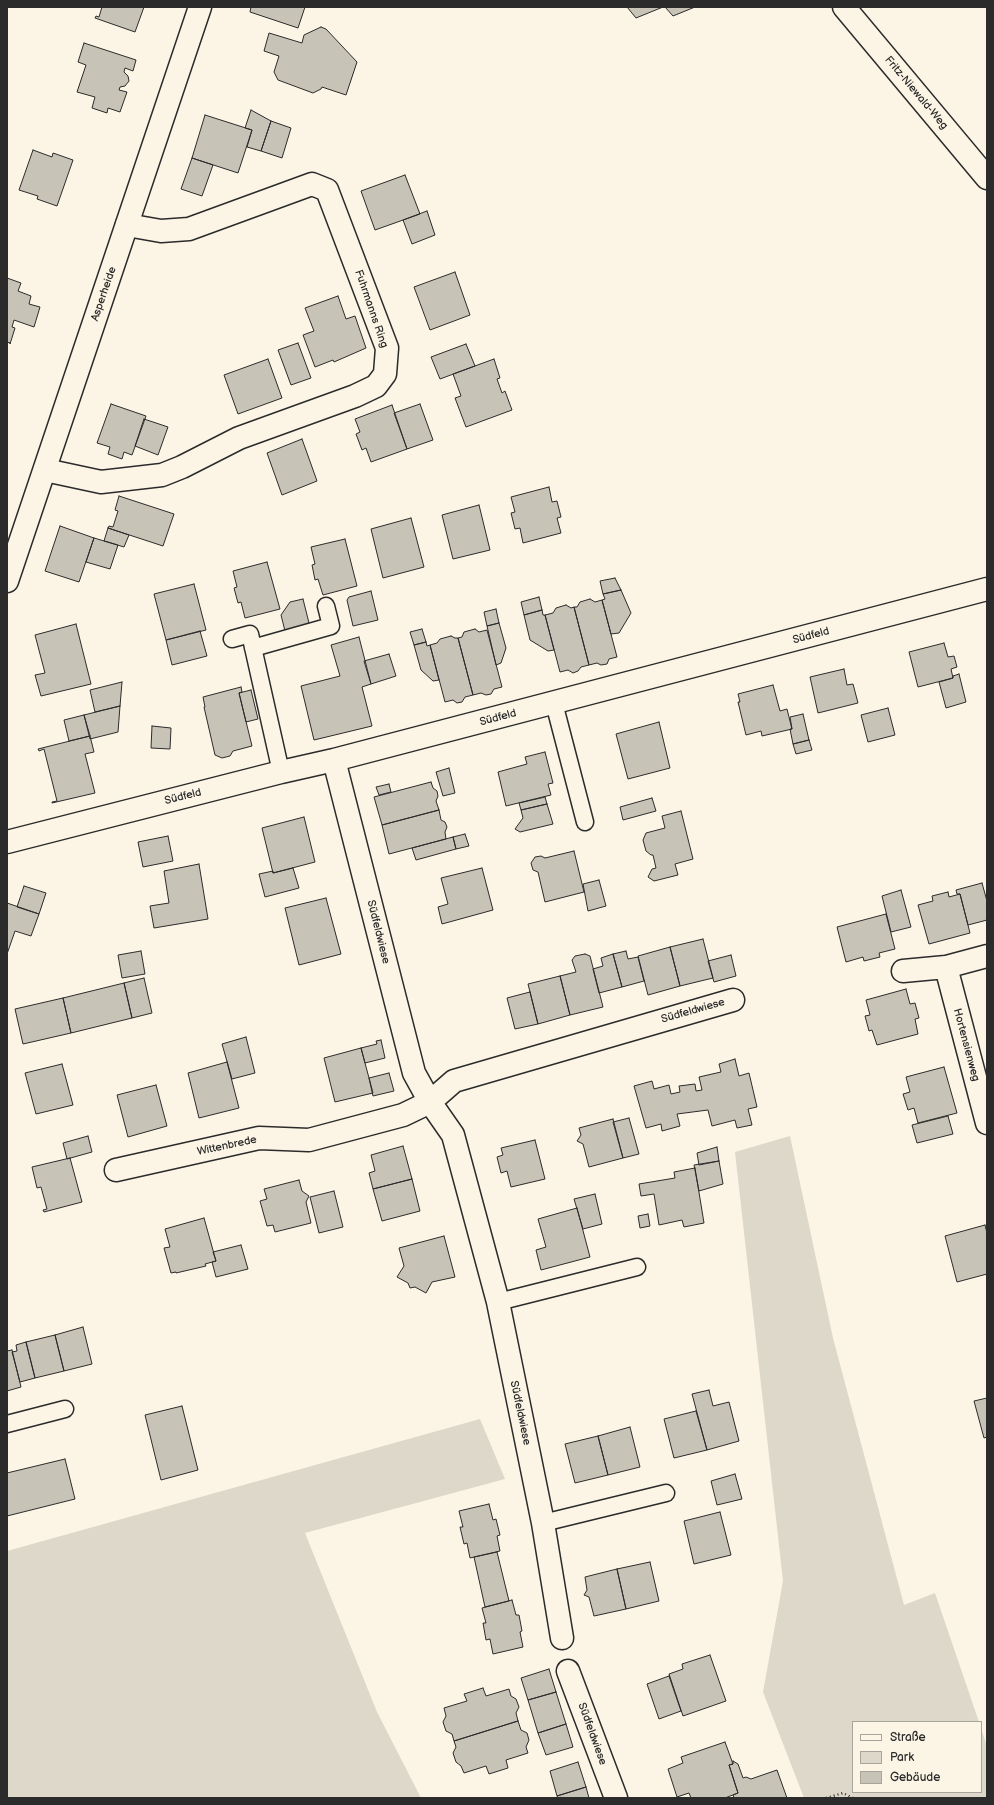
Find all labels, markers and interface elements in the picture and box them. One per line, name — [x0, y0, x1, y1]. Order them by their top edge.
street label: Fritz-Niewald-Weg — [882, 54, 950, 132]
street label: Asperheide — [89, 265, 119, 323]
street label: Fuhrmanns Ring — [351, 268, 391, 350]
street label: Südfeld — [791, 625, 831, 647]
street label: Südfeld — [478, 707, 518, 729]
street label: Südfeld — [163, 786, 203, 808]
street label: Südfeldwiese — [364, 899, 392, 965]
street label: Südfeldwiese — [660, 996, 726, 1026]
street label: Hortensienweg — [950, 1007, 982, 1083]
street label: Wittenbrede — [196, 1133, 258, 1159]
street label: Südfeldwiese — [507, 1380, 533, 1446]
street label: Südfeldwiese — [575, 1701, 609, 1767]
legend — [852, 1721, 982, 1793]
text: Straße — [890, 1730, 926, 1745]
text: Park — [890, 1750, 914, 1765]
text: Gebäude — [890, 1770, 940, 1785]

